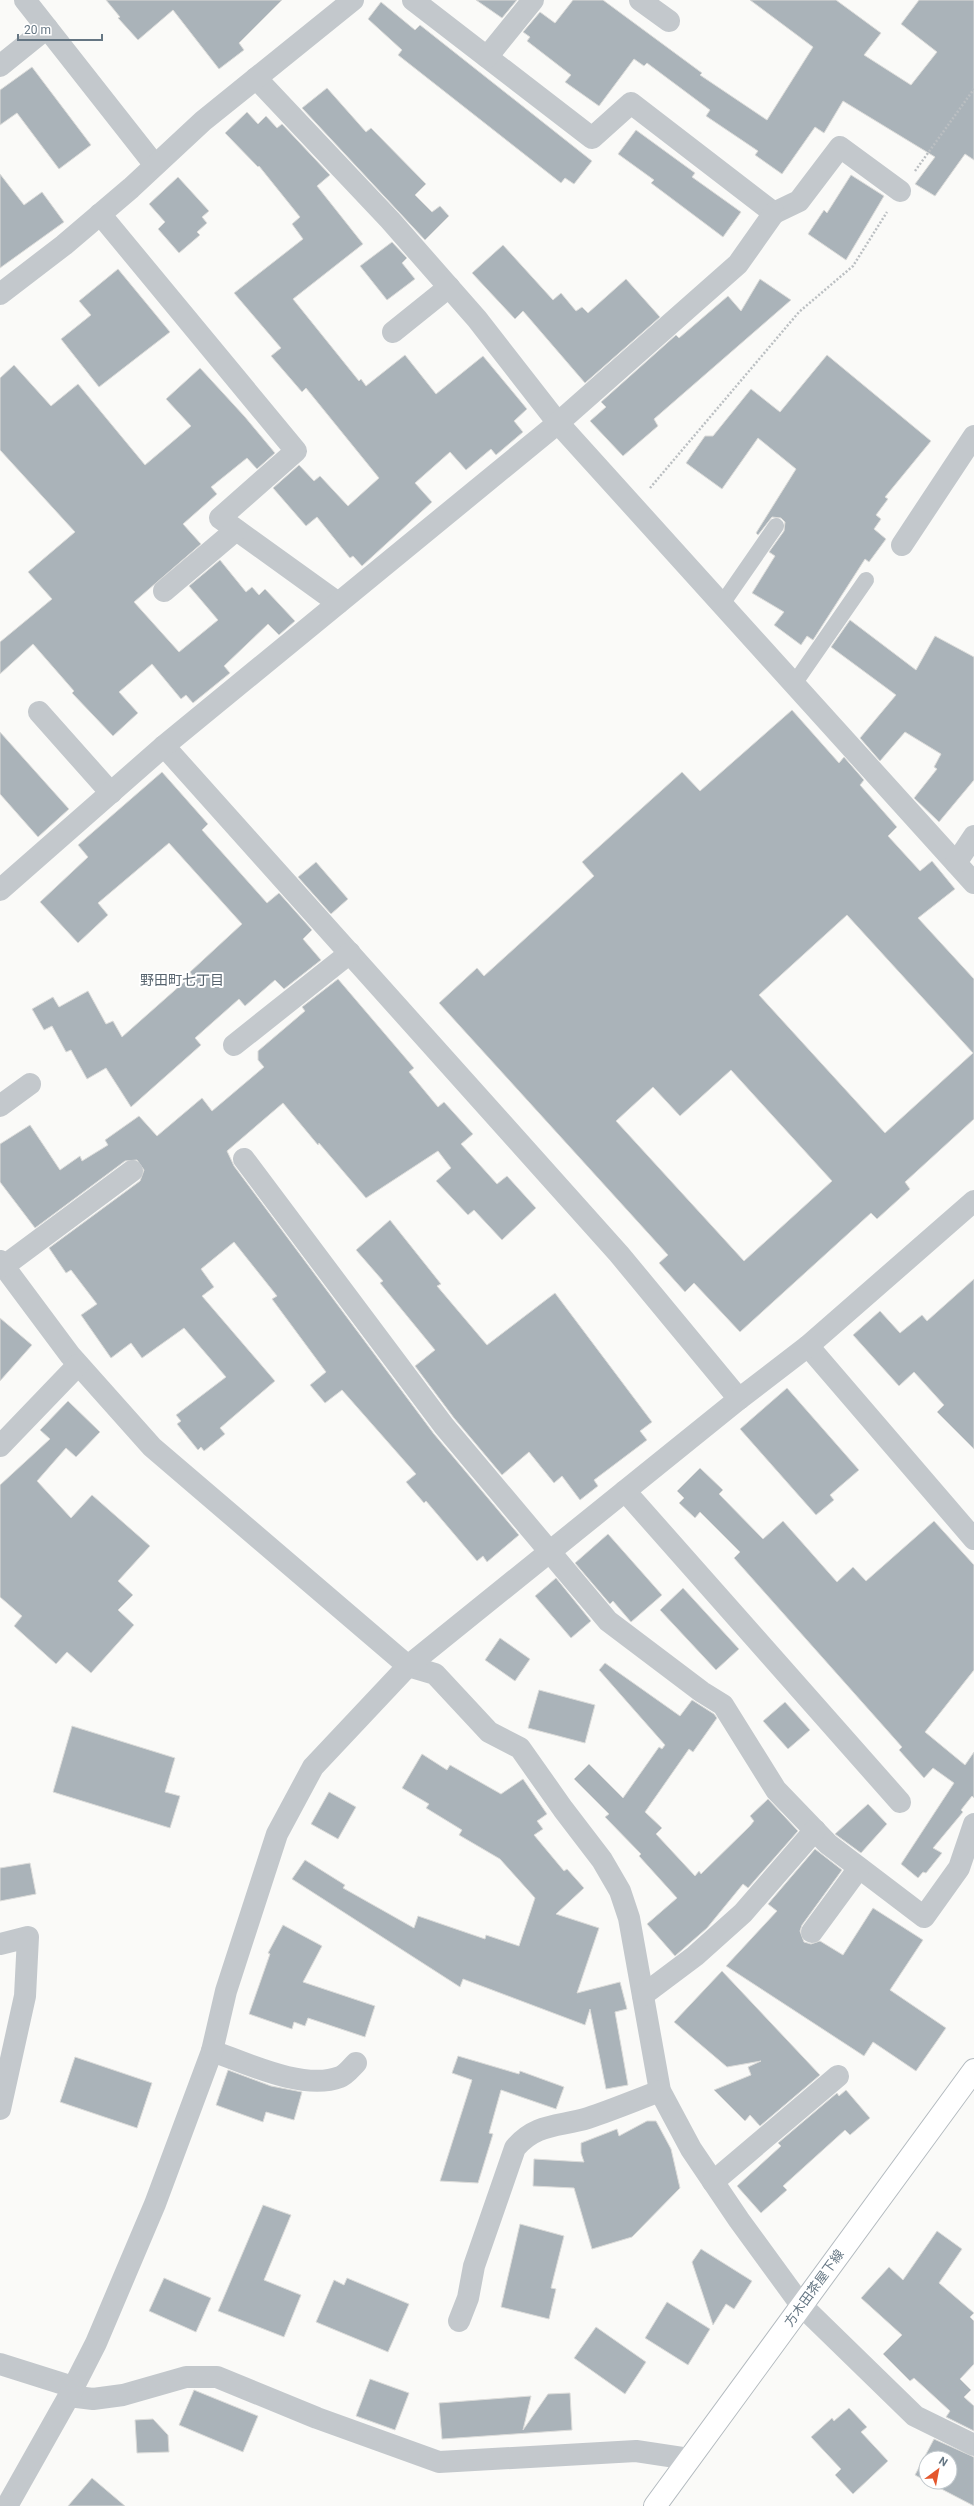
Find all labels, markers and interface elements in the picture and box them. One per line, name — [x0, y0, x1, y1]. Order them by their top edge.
scale bar — [18, 16, 102, 42]
text: 20 m — [24, 23, 51, 37]
district label: 野田町七丁目 — [140, 972, 224, 988]
street label: 方木田茶屋下線 — [781, 2247, 847, 2329]
north arrow — [918, 2450, 958, 2490]
text: N — [936, 2454, 950, 2470]

